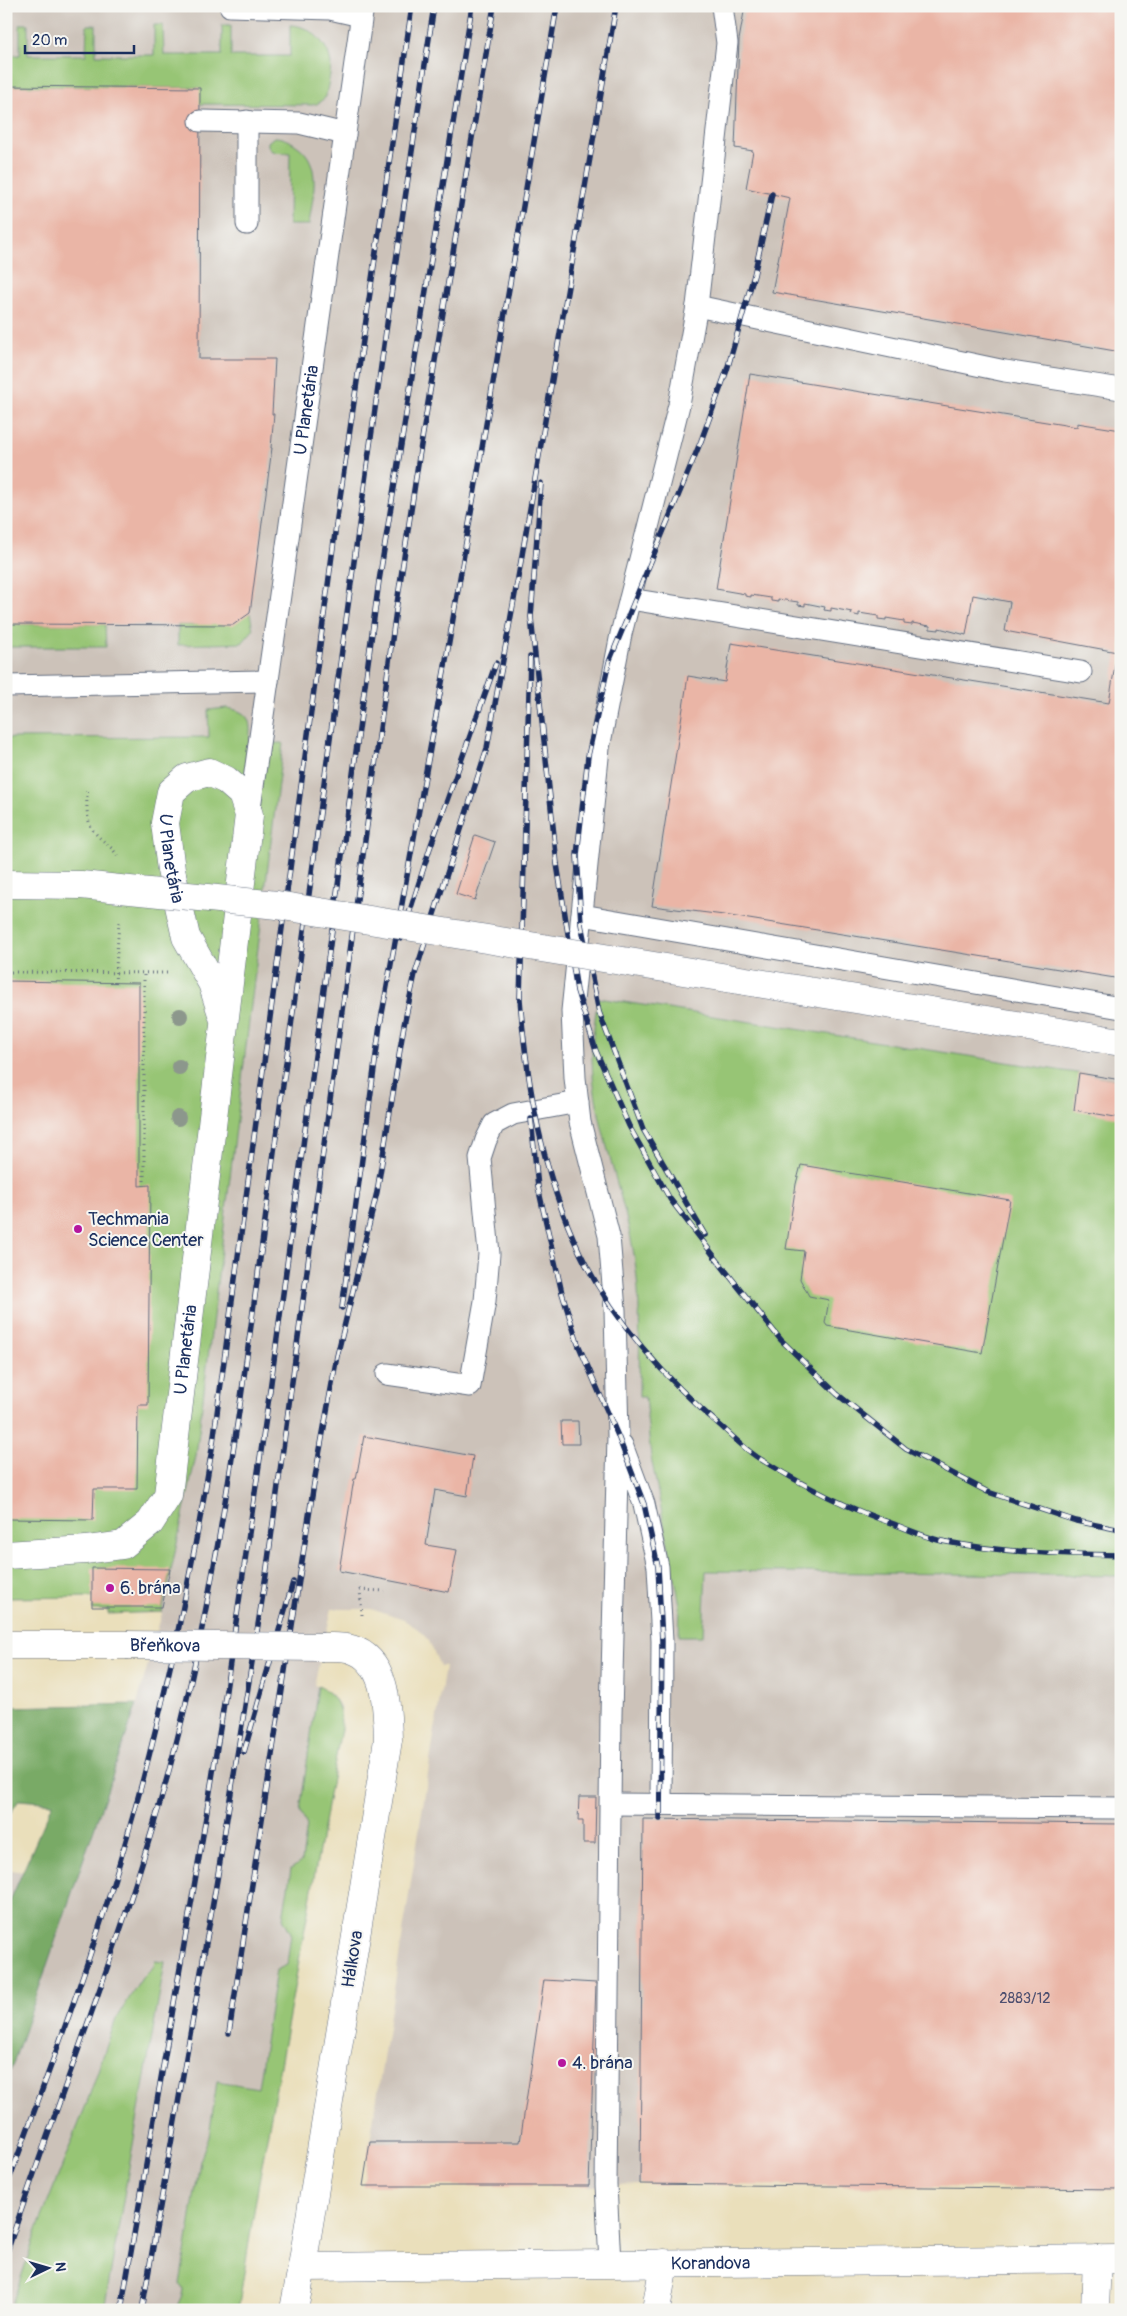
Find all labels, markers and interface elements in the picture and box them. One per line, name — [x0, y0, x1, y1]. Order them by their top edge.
scale bar — [25, 22, 134, 54]
text: 20 m — [32, 31, 67, 50]
street label: U Planetária — [289, 364, 324, 457]
street label: U Planetária — [153, 811, 189, 906]
place label: Techmania Science Center — [88, 1208, 204, 1252]
marker: Techmania Science Center — [72, 1223, 84, 1235]
street label: U Planetária — [169, 1303, 203, 1396]
place label: 6. brána — [120, 1577, 181, 1600]
marker: 6. brána — [104, 1582, 116, 1594]
street label: Břeňkova — [130, 1634, 200, 1658]
street label: Hálkova — [337, 1929, 368, 1989]
house number: 2883/12 — [999, 1989, 1051, 2008]
place label: 4. brána — [572, 2052, 633, 2075]
marker: 4. brána — [556, 2057, 568, 2069]
north arrow — [22, 2244, 72, 2294]
street label: Korandova — [671, 2252, 750, 2275]
text: N — [52, 2261, 69, 2272]

